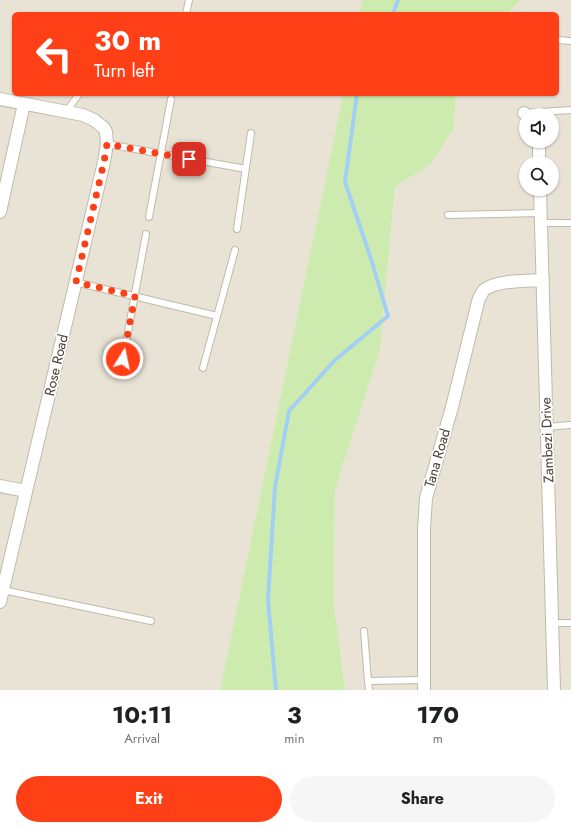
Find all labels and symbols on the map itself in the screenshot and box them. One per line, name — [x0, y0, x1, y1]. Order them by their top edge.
pin — [172, 142, 206, 176]
street label: Rose Road — [39, 332, 73, 398]
position arrow — [102, 338, 144, 380]
street label: Zambezi Drive — [536, 397, 558, 483]
street label: Tana Road — [419, 426, 455, 490]

